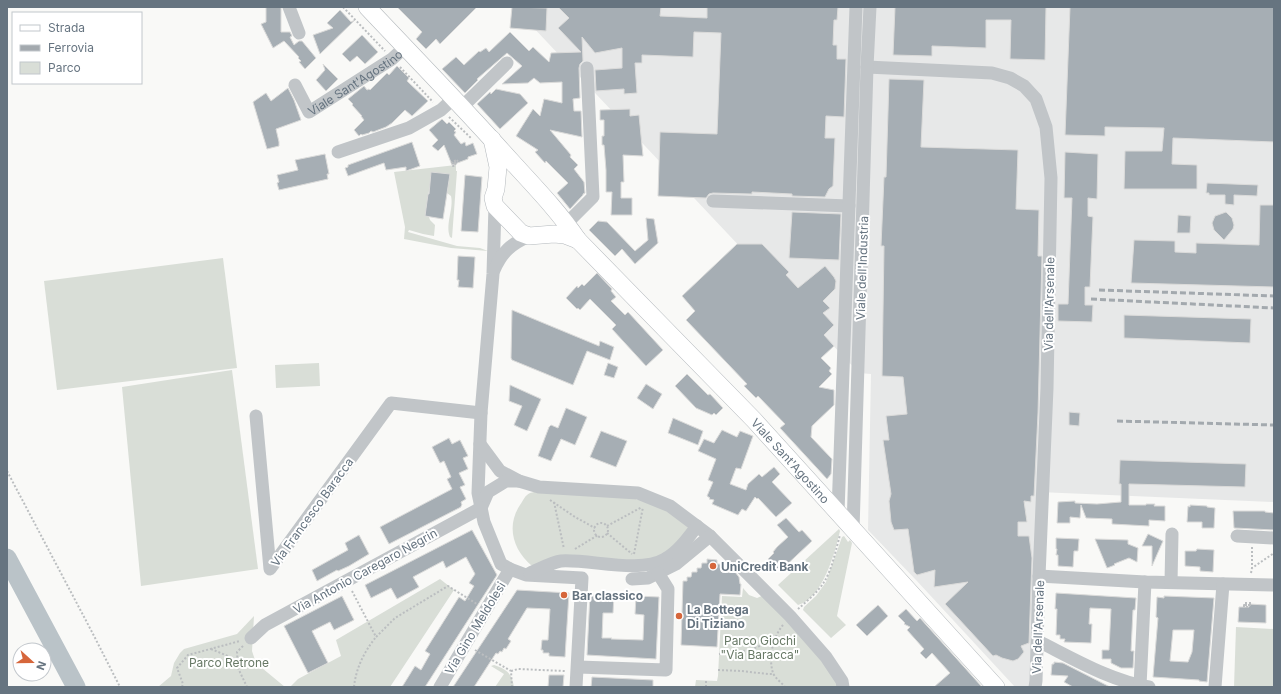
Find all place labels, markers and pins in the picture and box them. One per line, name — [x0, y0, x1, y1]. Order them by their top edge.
place label: UniCredit Bank — [721, 559, 809, 574]
marker: UniCredit Bank — [708, 561, 718, 571]
place label: Bar classico — [572, 588, 643, 603]
marker: Bar classico — [559, 590, 569, 600]
place label: La Bottega Di Tiziano — [687, 602, 749, 631]
marker: La Bottega Di Tiziano — [674, 611, 684, 621]

